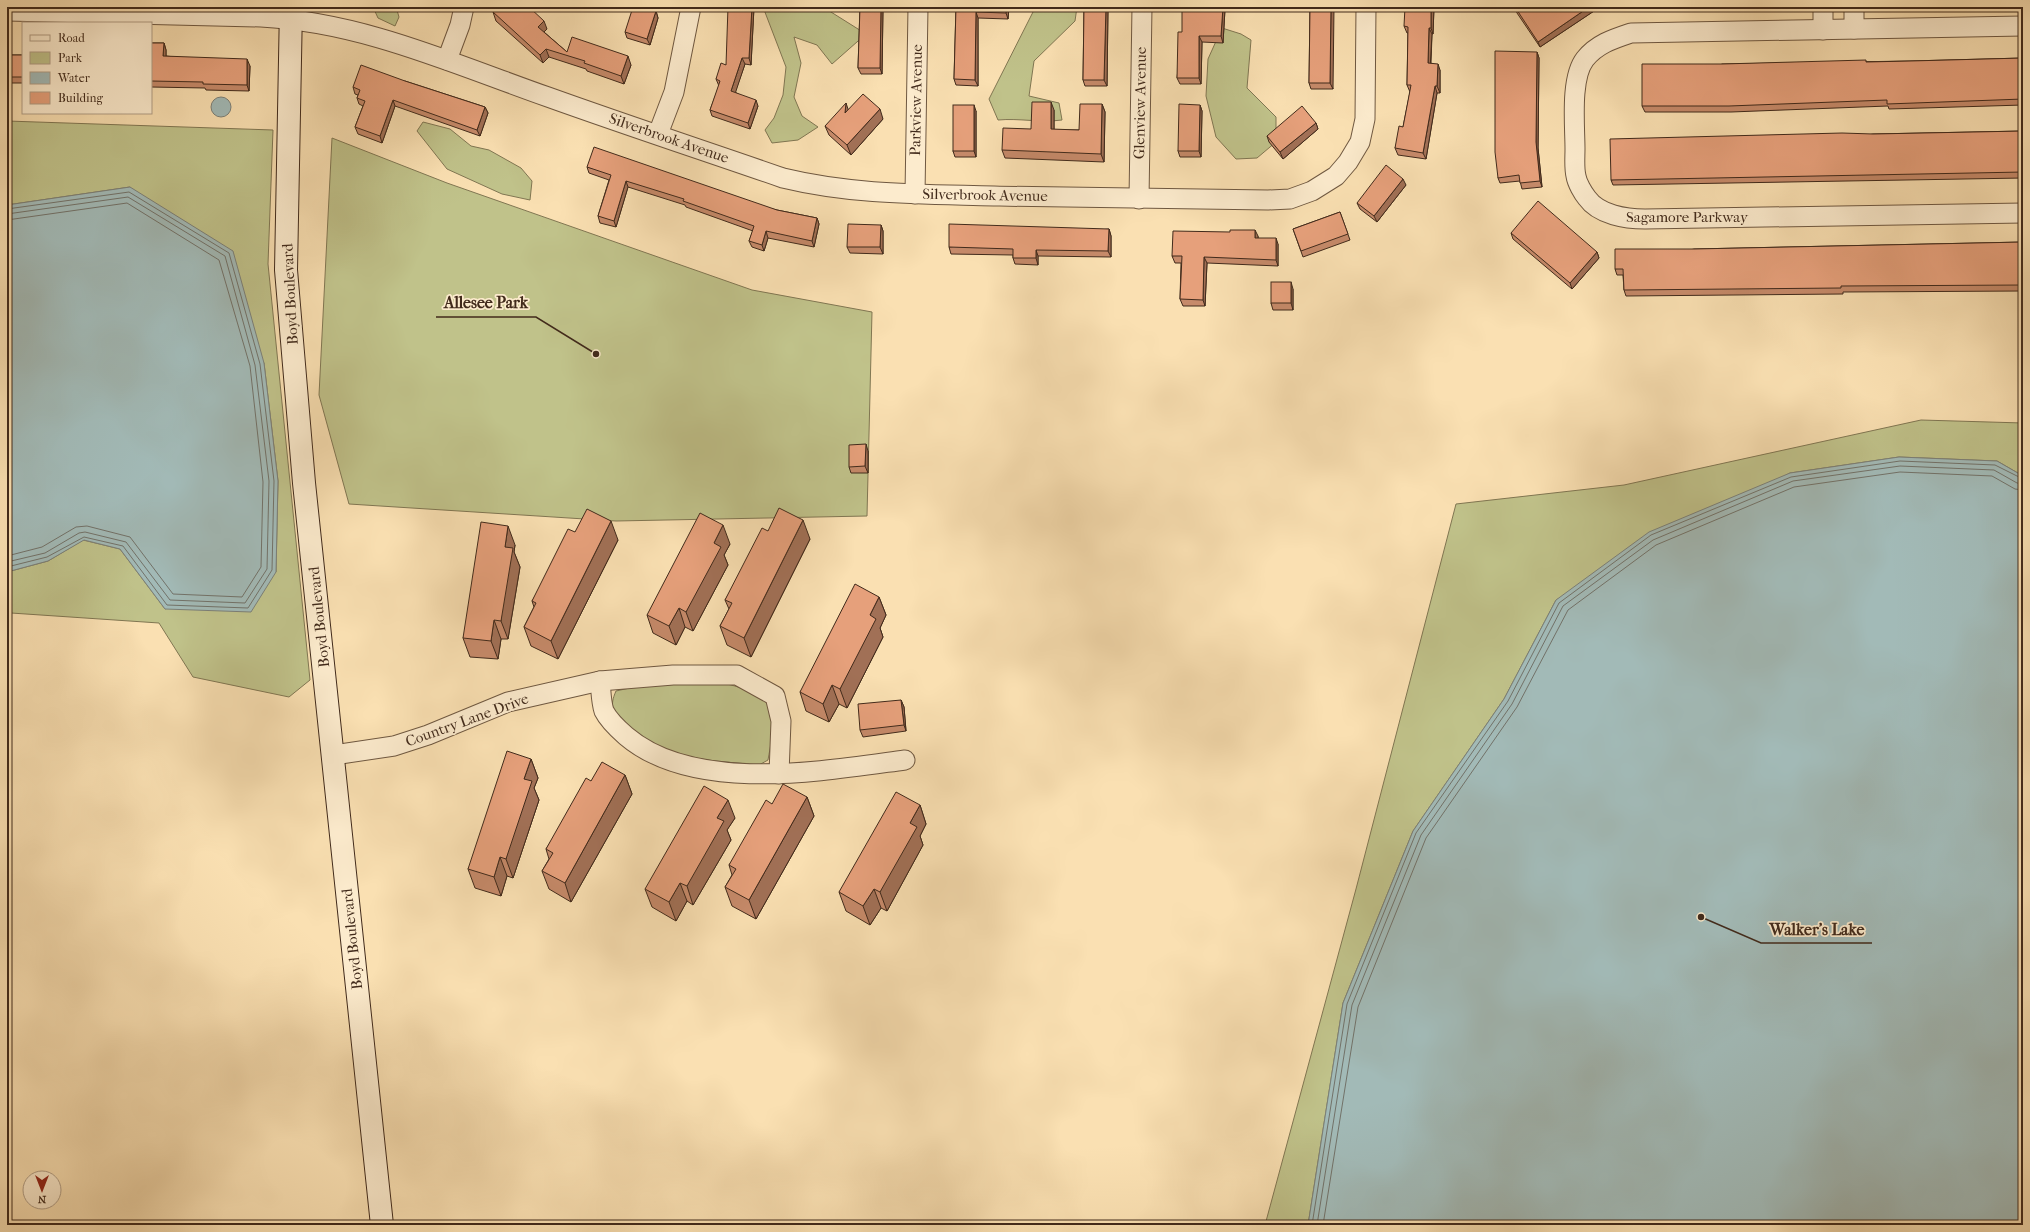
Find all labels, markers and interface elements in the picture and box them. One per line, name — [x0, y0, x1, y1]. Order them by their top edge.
legend — [22, 22, 152, 114]
text: Road — [58, 31, 85, 45]
street label: Parkview Avenue — [906, 43, 926, 156]
street label: Glenview Avenue — [1130, 46, 1150, 159]
text: Park — [58, 51, 83, 65]
text: Water — [57, 71, 91, 85]
text: Building — [58, 91, 103, 105]
street label: Silverbrook Avenue — [607, 109, 732, 167]
street label: Silverbrook Avenue — [922, 185, 1049, 205]
street label: Sagamore Parkway — [1626, 208, 1749, 226]
street label: Boyd Boulevard — [278, 242, 302, 345]
callout: Allesee Park — [436, 289, 536, 317]
text: Allesee Park — [443, 293, 529, 312]
street label: Boyd Boulevard — [305, 565, 333, 668]
street label: Country Lane Drive — [403, 689, 531, 751]
street label: Boyd Boulevard — [338, 887, 366, 990]
callout: Walker's Lake — [1761, 915, 1872, 943]
text: Walker's Lake — [1769, 920, 1864, 939]
north arrow — [22, 1170, 62, 1210]
text: N — [37, 1193, 46, 1206]

